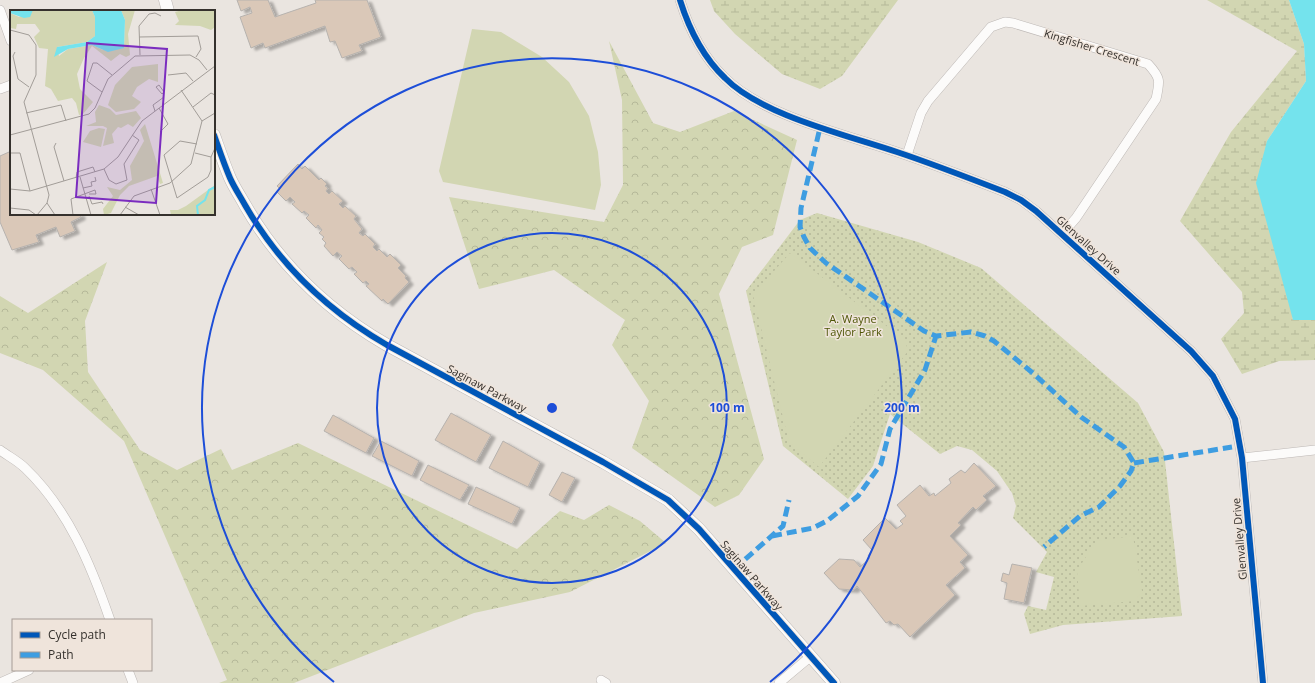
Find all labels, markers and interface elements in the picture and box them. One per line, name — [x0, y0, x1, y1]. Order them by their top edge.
inset map — [10, 10, 215, 215]
street label: Kingfisher Crescent — [1042, 25, 1142, 69]
street label: Glenvalley Drive — [1053, 212, 1125, 278]
park label: A. Wayne Taylor Park — [824, 311, 882, 339]
street label: Saginaw Parkway — [444, 361, 530, 416]
text: 100 m — [709, 399, 745, 416]
text: 200 m — [884, 399, 920, 416]
centre of rings — [545, 401, 559, 415]
street label: Glenvalley Drive — [1228, 497, 1250, 581]
street label: Saginaw Parkway — [717, 537, 787, 614]
legend — [12, 619, 152, 671]
text: Cycle path — [48, 626, 106, 643]
text: Path — [48, 646, 74, 663]

